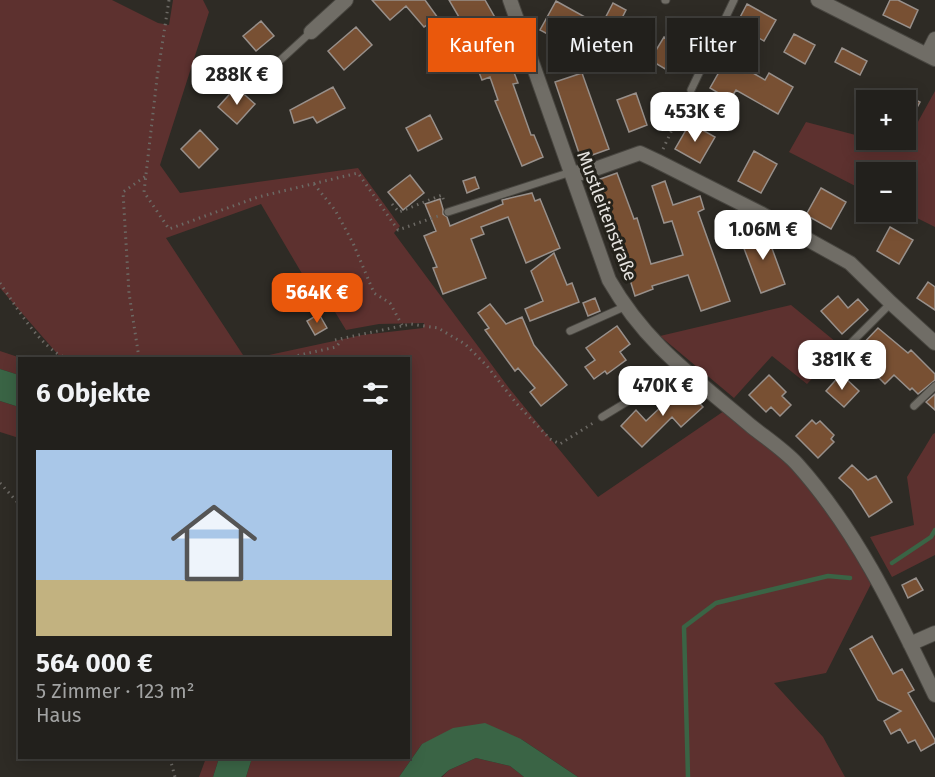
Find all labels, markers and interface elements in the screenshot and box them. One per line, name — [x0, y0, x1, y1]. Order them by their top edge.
chip: Kaufen — [428, 18, 536, 72]
chip: Mieten — [548, 18, 655, 72]
chip: Filter — [667, 18, 758, 72]
pin: 288K € — [188, 55, 286, 106]
text: 288K € — [206, 62, 268, 86]
map controls — [856, 90, 916, 222]
button: + — [856, 90, 916, 150]
pin: 453K € — [646, 92, 744, 143]
text: 453K € — [664, 99, 726, 123]
street label: Mustleitenstraße — [572, 148, 642, 284]
button: − — [856, 162, 916, 222]
pin: 1.06M € — [708, 210, 818, 261]
text: 1.06M € — [728, 217, 798, 241]
pin: 564K € — [268, 273, 366, 324]
text: 564K € — [286, 280, 348, 304]
pin: 381K € — [793, 340, 891, 391]
text: 381K € — [812, 347, 872, 371]
pin: 470K € — [614, 366, 712, 417]
text: 470K € — [633, 373, 693, 397]
icon: filters — [359, 377, 392, 410]
text: 6 Objekte — [36, 378, 150, 409]
icon: home — [160, 489, 268, 597]
text: 564 000 € — [36, 648, 153, 679]
text: 5 Zimmer · 123 m² — [36, 679, 194, 703]
text: Haus — [36, 703, 81, 727]

